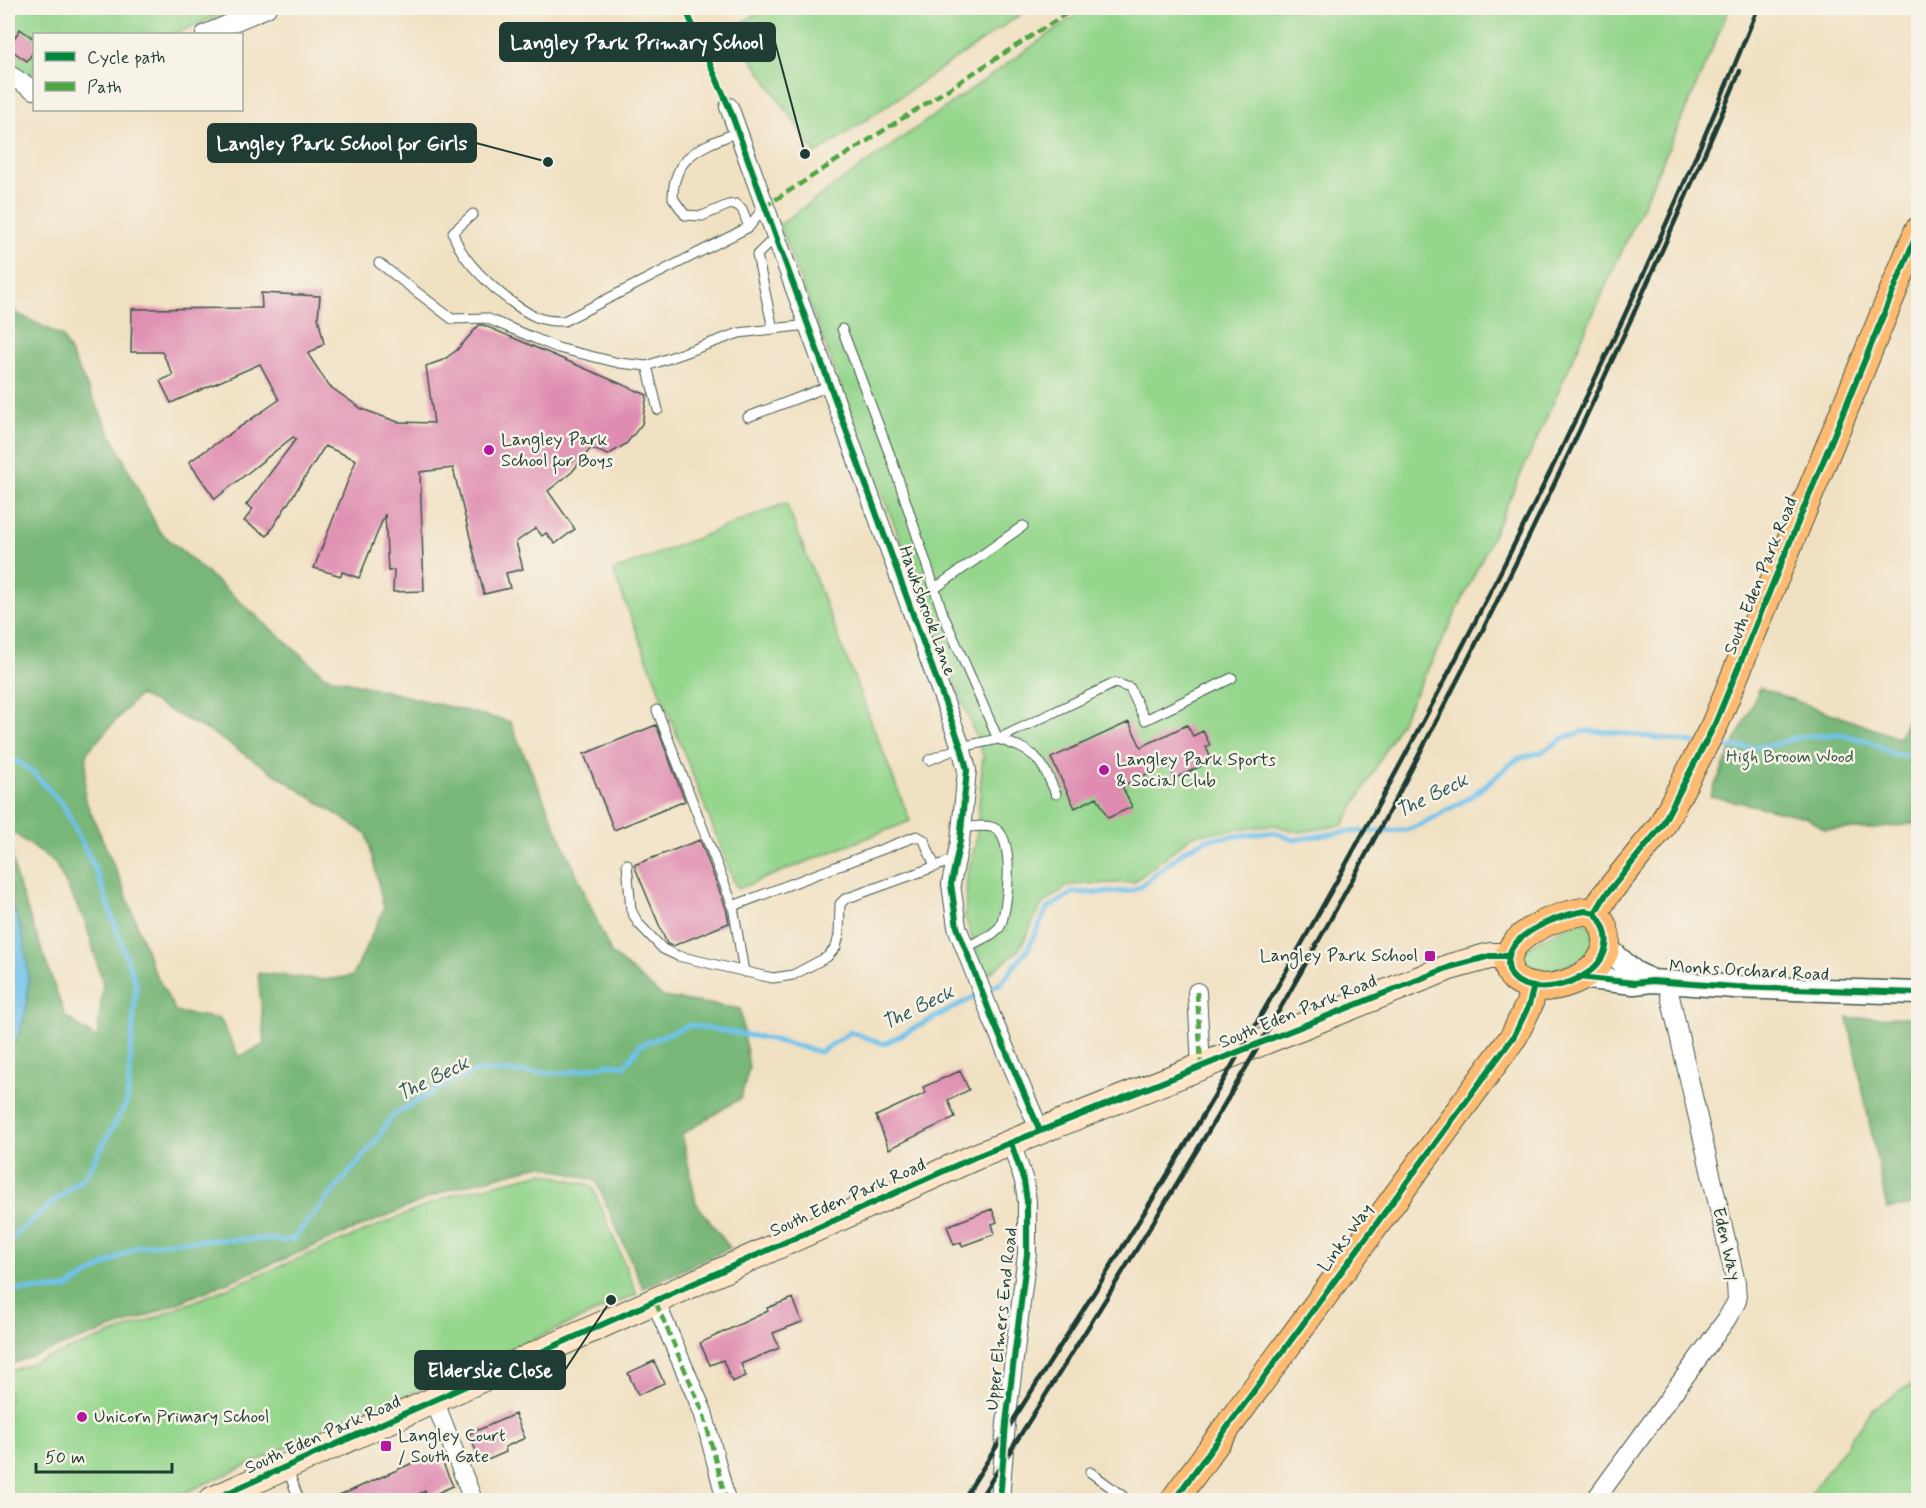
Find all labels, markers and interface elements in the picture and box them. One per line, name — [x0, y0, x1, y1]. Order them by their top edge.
callout: Langley Park Primary School — [500, 23, 775, 61]
text: Langley Park Primary School — [510, 30, 764, 59]
legend — [33, 33, 243, 111]
text: Cycle path — [87, 46, 165, 70]
text: Path — [87, 76, 122, 100]
callout: Langley Park School for Girls — [208, 124, 476, 162]
text: Langley Park School for Girls — [217, 131, 468, 160]
place label: Langley Park School for Boys — [501, 428, 613, 475]
marker: Langley Park School for Boys — [482, 443, 496, 457]
street label: South Eden Park Road — [1718, 494, 1804, 658]
street label: Hawksbrook Lane — [892, 543, 962, 679]
park label: High Broom Wood — [1726, 745, 1854, 771]
place label: Langley Park Sports & Social Club — [1116, 748, 1276, 793]
marker: Langley Park Sports & Social Club — [1097, 763, 1111, 777]
water label: The Beck — [1391, 767, 1473, 825]
place label: Langley Park School — [1260, 944, 1418, 969]
marker: Langley Park School — [1423, 949, 1437, 963]
street label: Monks Orchard Road — [1668, 955, 1830, 987]
street label: South Eden Park Road — [1216, 969, 1380, 1055]
water label: The Beck — [877, 979, 959, 1037]
water label: The Beck — [392, 1050, 474, 1108]
street label: South Eden Park Road — [766, 1153, 930, 1243]
street label: Links Way — [1313, 1199, 1379, 1277]
street label: Eden Way — [1706, 1205, 1746, 1283]
street label: Upper Elmers End Road — [980, 1226, 1024, 1412]
callout: Elderslie Close — [415, 1351, 565, 1389]
text: Elderslie Close — [427, 1358, 553, 1385]
street label: South Eden Park Road — [241, 1390, 405, 1480]
place label: Unicorn Primary School — [94, 1405, 270, 1429]
marker: Unicorn Primary School — [75, 1410, 89, 1424]
place label: Langley Court / South Gate — [398, 1424, 506, 1469]
scale bar — [36, 1436, 172, 1474]
marker: Langley Court / South Gate — [379, 1439, 393, 1453]
text: 50 m — [45, 1446, 85, 1470]

